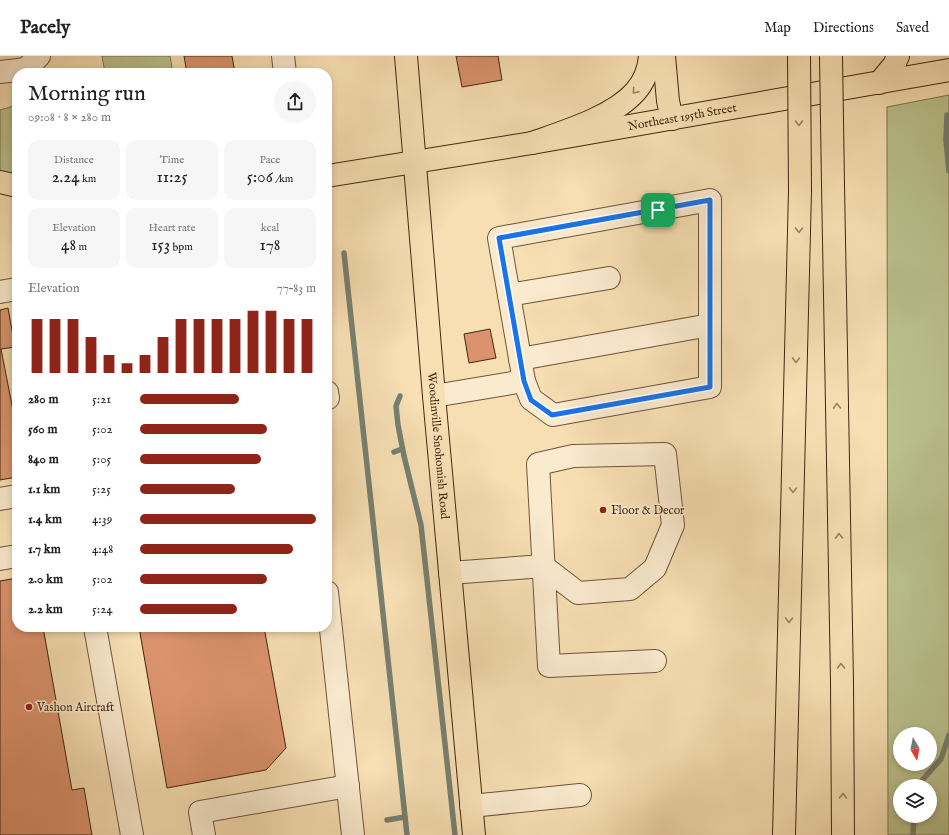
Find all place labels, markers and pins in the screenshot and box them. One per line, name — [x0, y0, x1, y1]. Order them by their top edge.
pin — [641, 193, 675, 227]
place label: Floor & Decor — [611, 503, 685, 518]
marker: Floor & Decor — [598, 505, 608, 515]
place label: Vashon Aircraft — [36, 700, 114, 715]
marker: Vashon Aircraft — [24, 702, 34, 712]

